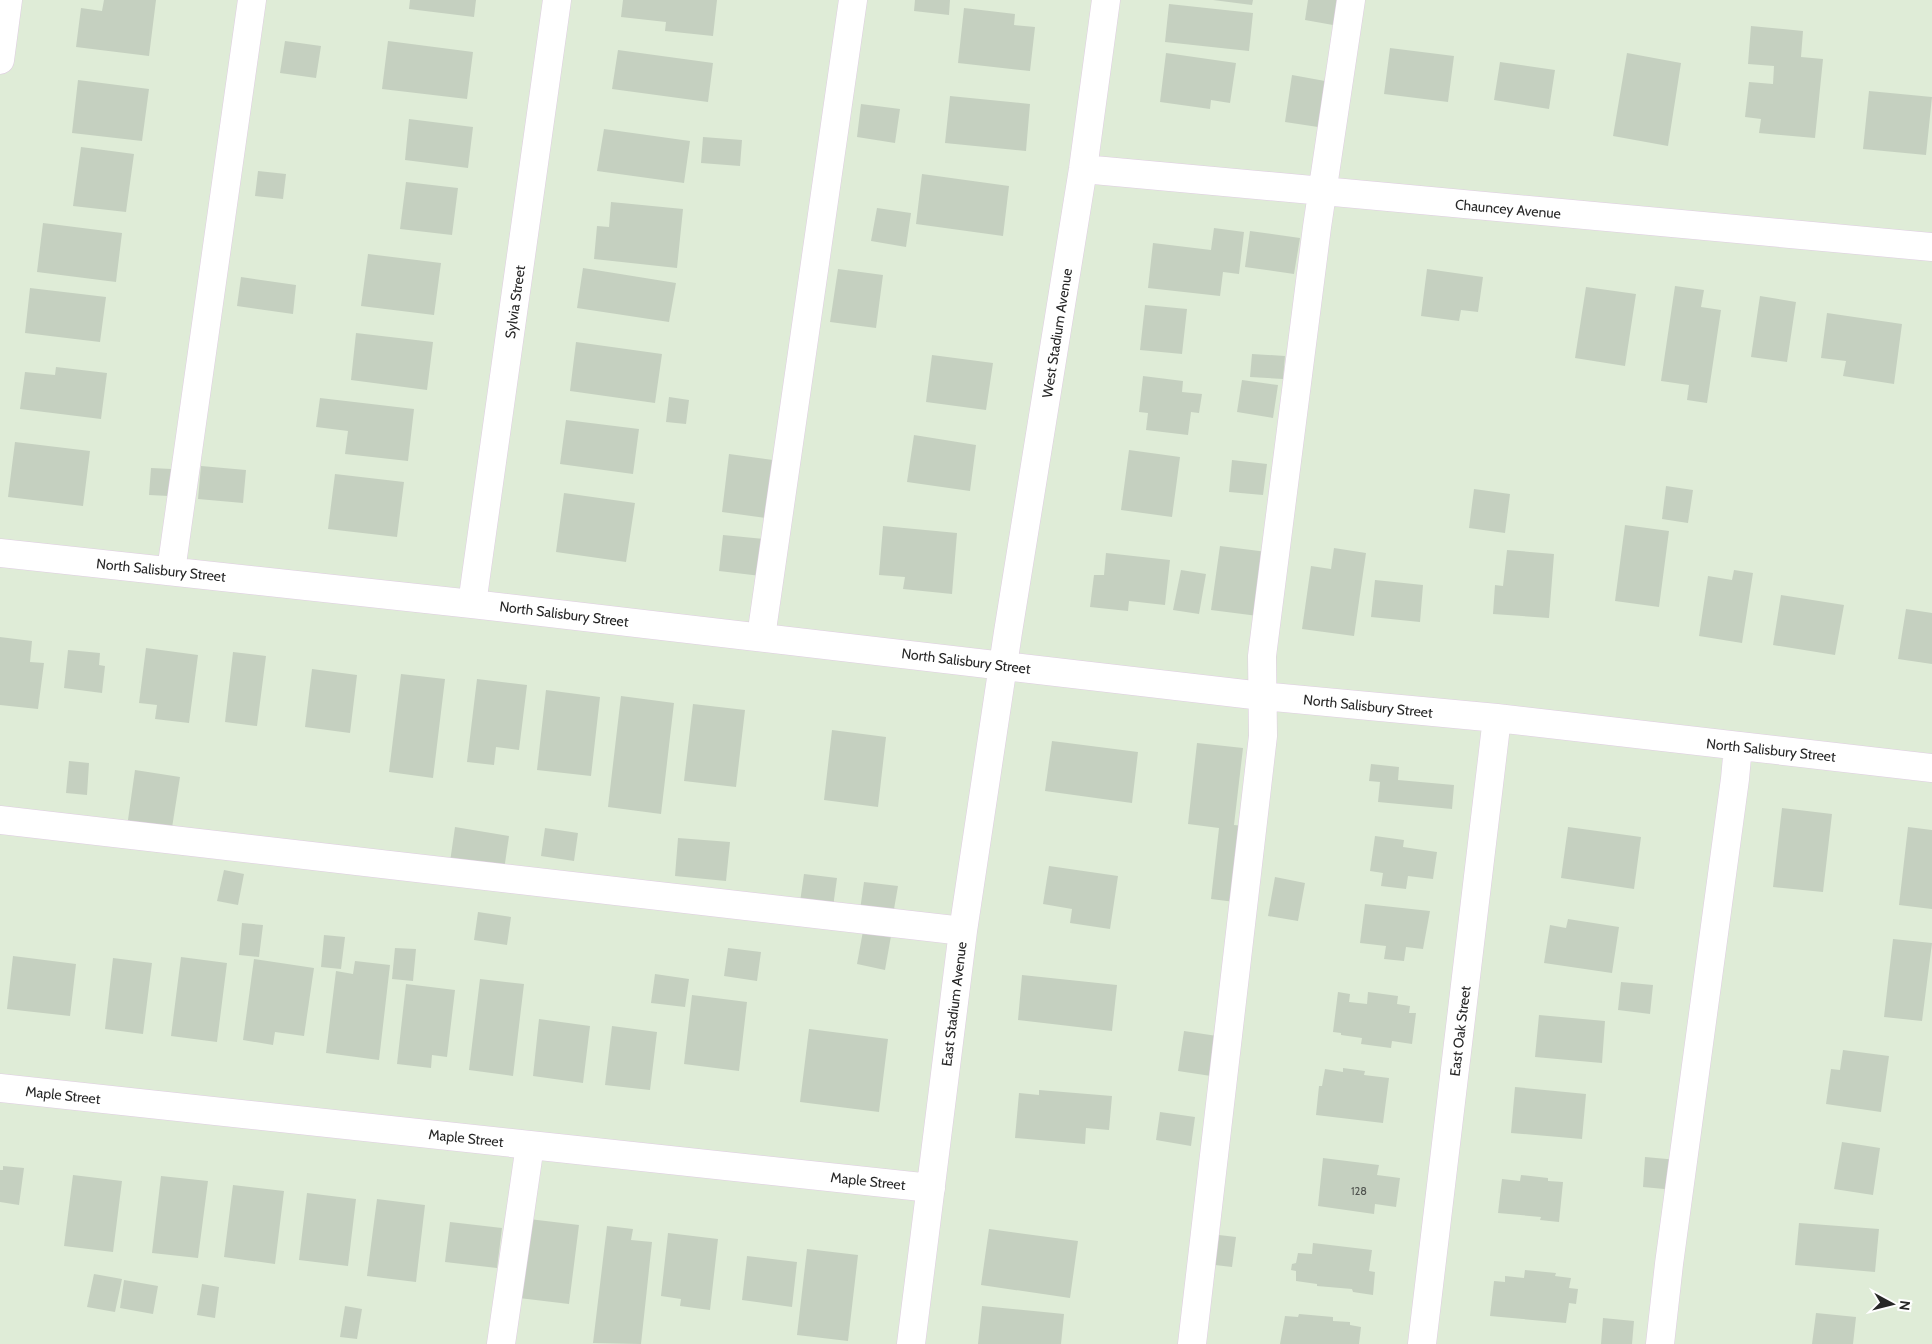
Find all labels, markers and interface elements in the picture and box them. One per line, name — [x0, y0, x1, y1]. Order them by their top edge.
street label: Chauncey Avenue — [1454, 195, 1562, 223]
street label: Sylvia Street — [501, 264, 529, 340]
street label: West Stadium Avenue — [1038, 267, 1076, 399]
street label: North Salisbury Street — [95, 554, 227, 586]
street label: North Salisbury Street — [498, 597, 630, 631]
street label: North Salisbury Street — [900, 644, 1032, 678]
street label: North Salisbury Street — [1302, 690, 1434, 722]
street label: North Salisbury Street — [1705, 734, 1837, 766]
street label: East Stadium Avenue — [937, 941, 971, 1067]
street label: East Oak Street — [1446, 985, 1475, 1077]
street label: Maple Street — [25, 1082, 102, 1108]
street label: Maple Street — [428, 1125, 505, 1151]
street label: Maple Street — [830, 1168, 907, 1194]
house number: 128 — [1351, 1184, 1367, 1198]
north arrow — [1867, 1279, 1917, 1329]
text: N — [1895, 1300, 1914, 1312]

